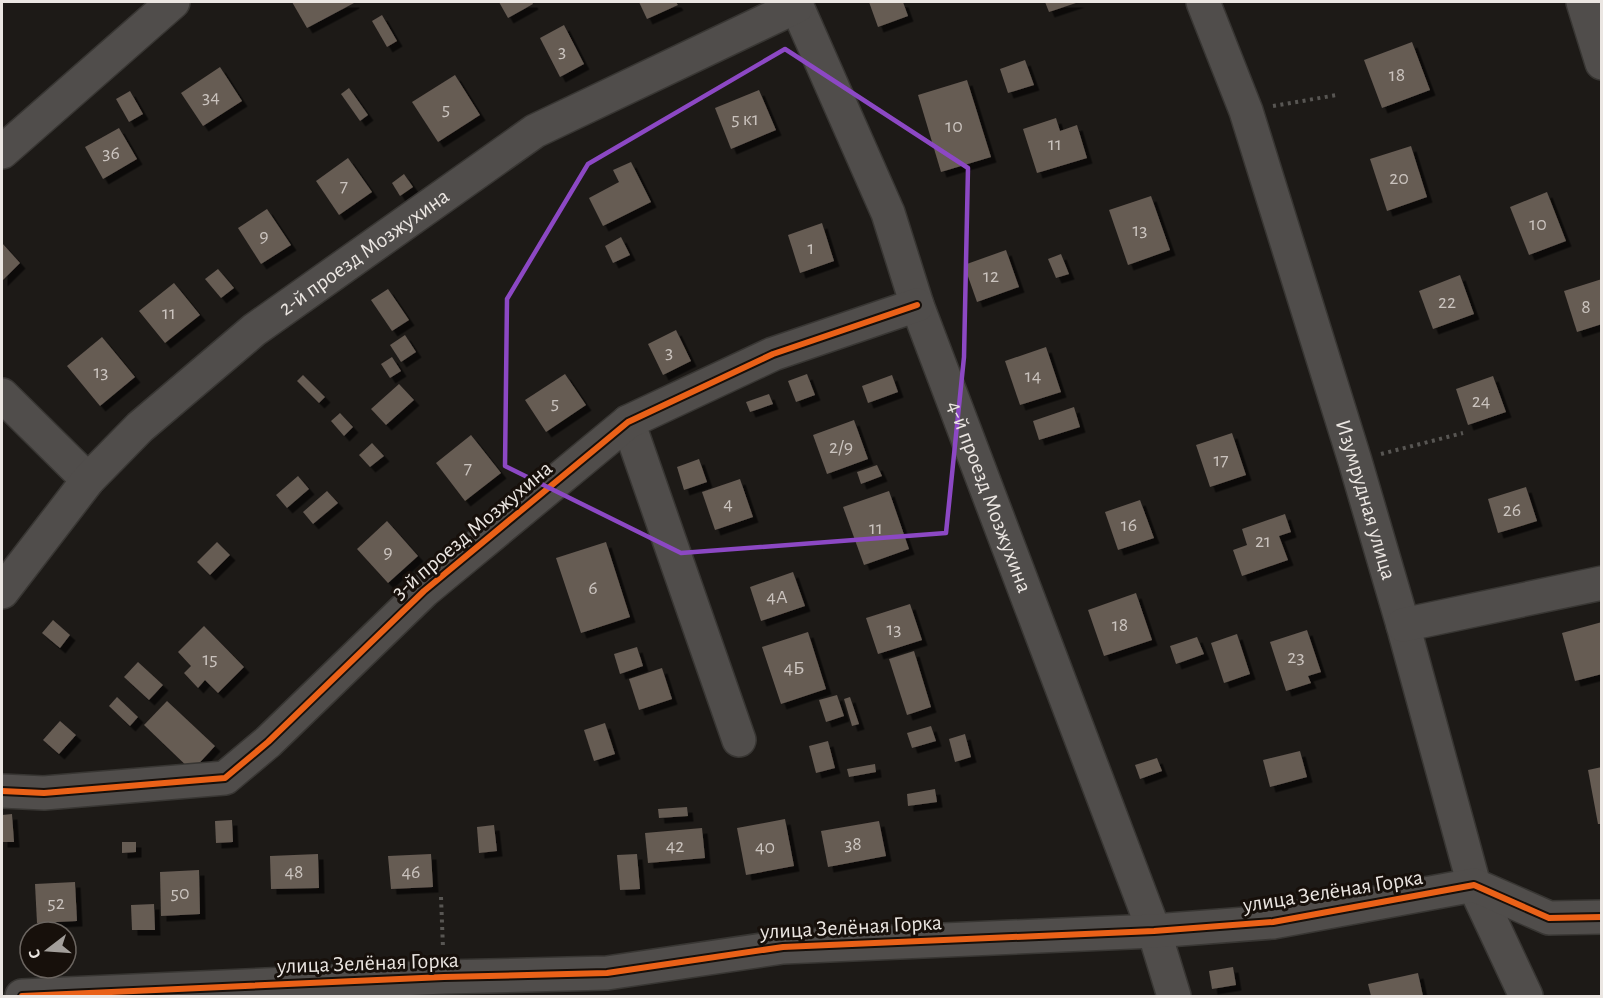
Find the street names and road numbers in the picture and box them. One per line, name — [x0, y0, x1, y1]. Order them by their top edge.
street label: 2-й проезд Мозжухина — [275, 184, 453, 320]
street label: 4-й проезд Мозжухина — [943, 398, 1036, 596]
street label: Изумрудная улица — [1332, 417, 1400, 582]
street label: 3-й проезд Мозжухина — [388, 457, 556, 603]
street label: улица Зелёная Горка — [1240, 866, 1425, 916]
street label: улица Зелёная Горка — [759, 911, 942, 943]
street label: улица Зелёная Горка — [276, 949, 459, 977]

